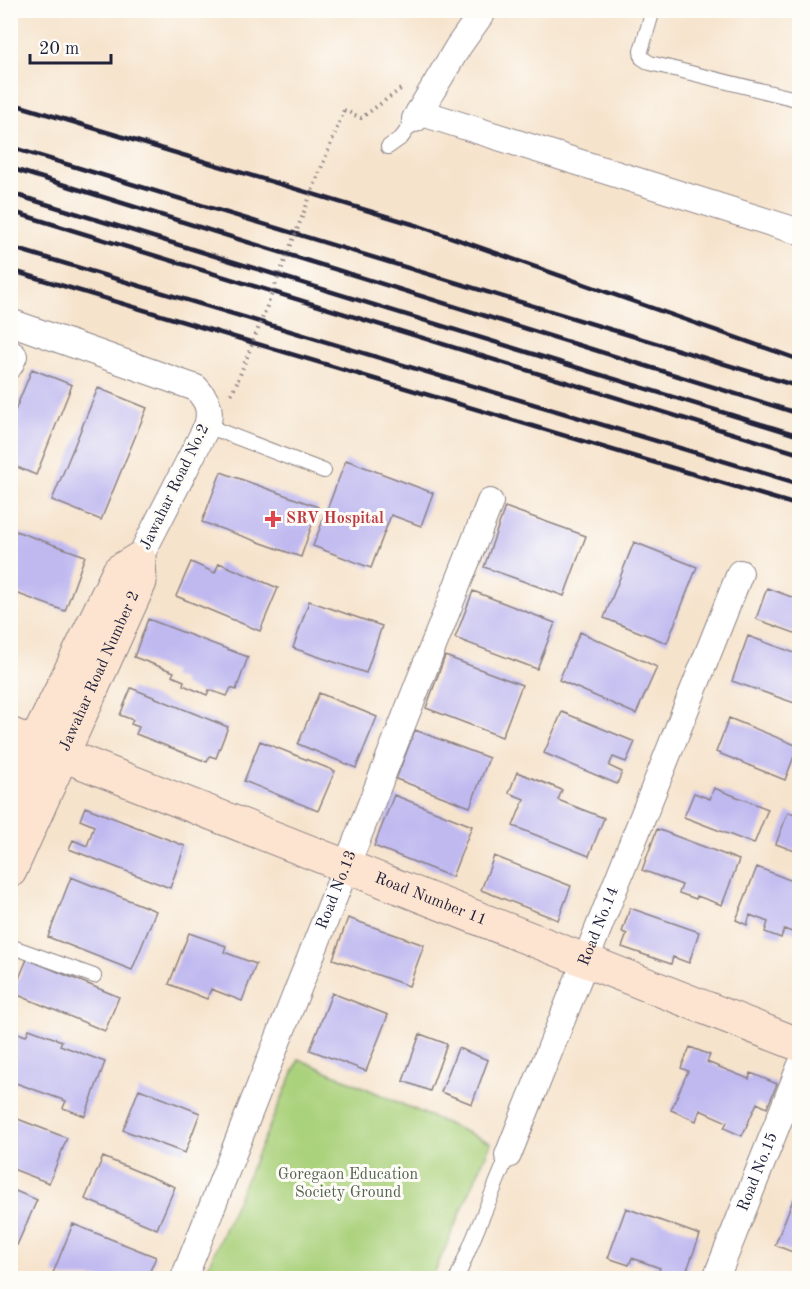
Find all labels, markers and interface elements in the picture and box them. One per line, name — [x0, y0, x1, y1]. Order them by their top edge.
scale bar — [30, 27, 111, 65]
text: 20 m — [39, 40, 79, 58]
street label: Jawahar Road No.2 — [138, 422, 212, 552]
marker: SRV Hospital — [264, 510, 282, 528]
place label: SRV Hospital — [286, 511, 384, 527]
street label: Jawahar Road Number 2 — [57, 589, 143, 754]
street label: Road No.13 — [314, 848, 360, 932]
street label: Road Number 11 — [372, 870, 489, 929]
street label: Road No.14 — [576, 885, 622, 968]
street label: Road No.15 — [735, 1130, 781, 1214]
park label: Goregaon Education Society Ground — [278, 1167, 418, 1201]

